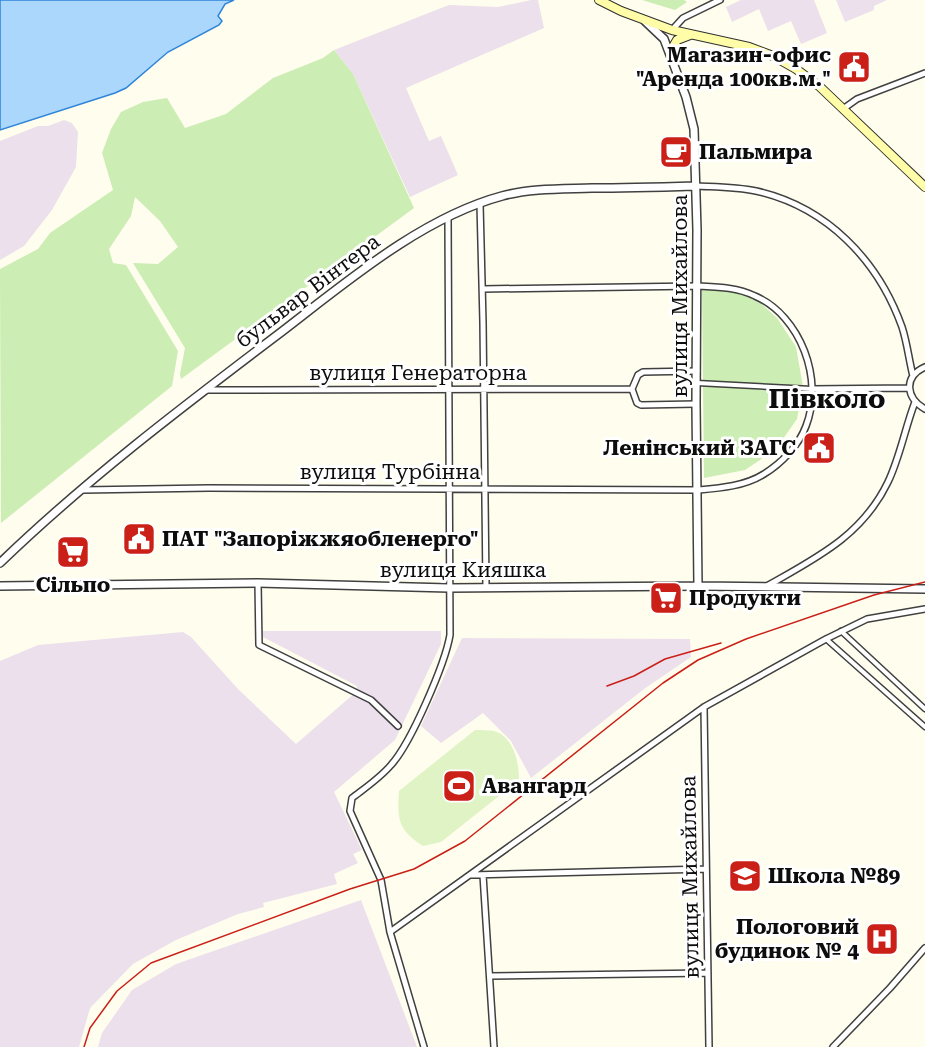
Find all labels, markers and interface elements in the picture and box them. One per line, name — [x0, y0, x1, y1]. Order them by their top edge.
place label: Магазин-офис "Аренда 100кв.м." — [636, 43, 831, 91]
public building icon: Магазин-офис "Аренда 100кв.м." — [836, 49, 872, 85]
cafe icon: Пальмира — [658, 134, 694, 170]
place label: Пальмира — [699, 140, 813, 164]
street label: вулиця Михайлова — [668, 194, 692, 398]
street label: бульвар Вінтера — [232, 229, 385, 353]
street label: вулиця Генераторна — [309, 361, 527, 385]
district label: Півколо — [769, 383, 885, 415]
public building icon: Ленінський ЗАГС — [801, 430, 837, 466]
place label: Ленінський ЗАГС — [603, 436, 796, 460]
street label: вулиця Турбінна — [300, 460, 481, 484]
public building icon: ПАТ "Запоріжжяобленерго" — [121, 521, 157, 557]
place label: ПАТ "Запоріжжяобленерго" — [162, 527, 479, 551]
supermarket icon: Сільпо — [55, 534, 91, 570]
street label: вулиця Кияшка — [380, 558, 547, 582]
place label: Сільпо — [36, 573, 110, 597]
supermarket icon: Продукти — [648, 580, 684, 616]
place label: Продукти — [689, 586, 801, 610]
sports icon: Авангард — [441, 768, 477, 804]
place label: Авангард — [482, 774, 587, 798]
street label: вулиця Михайлова — [676, 775, 704, 979]
school or university icon: Школа №89 — [727, 858, 763, 894]
place label: Школа №89 — [768, 864, 900, 888]
place label: Пологовий будинок № 4 — [715, 915, 859, 963]
hospital icon: Пологовий будинок № 4 — [864, 921, 900, 957]

